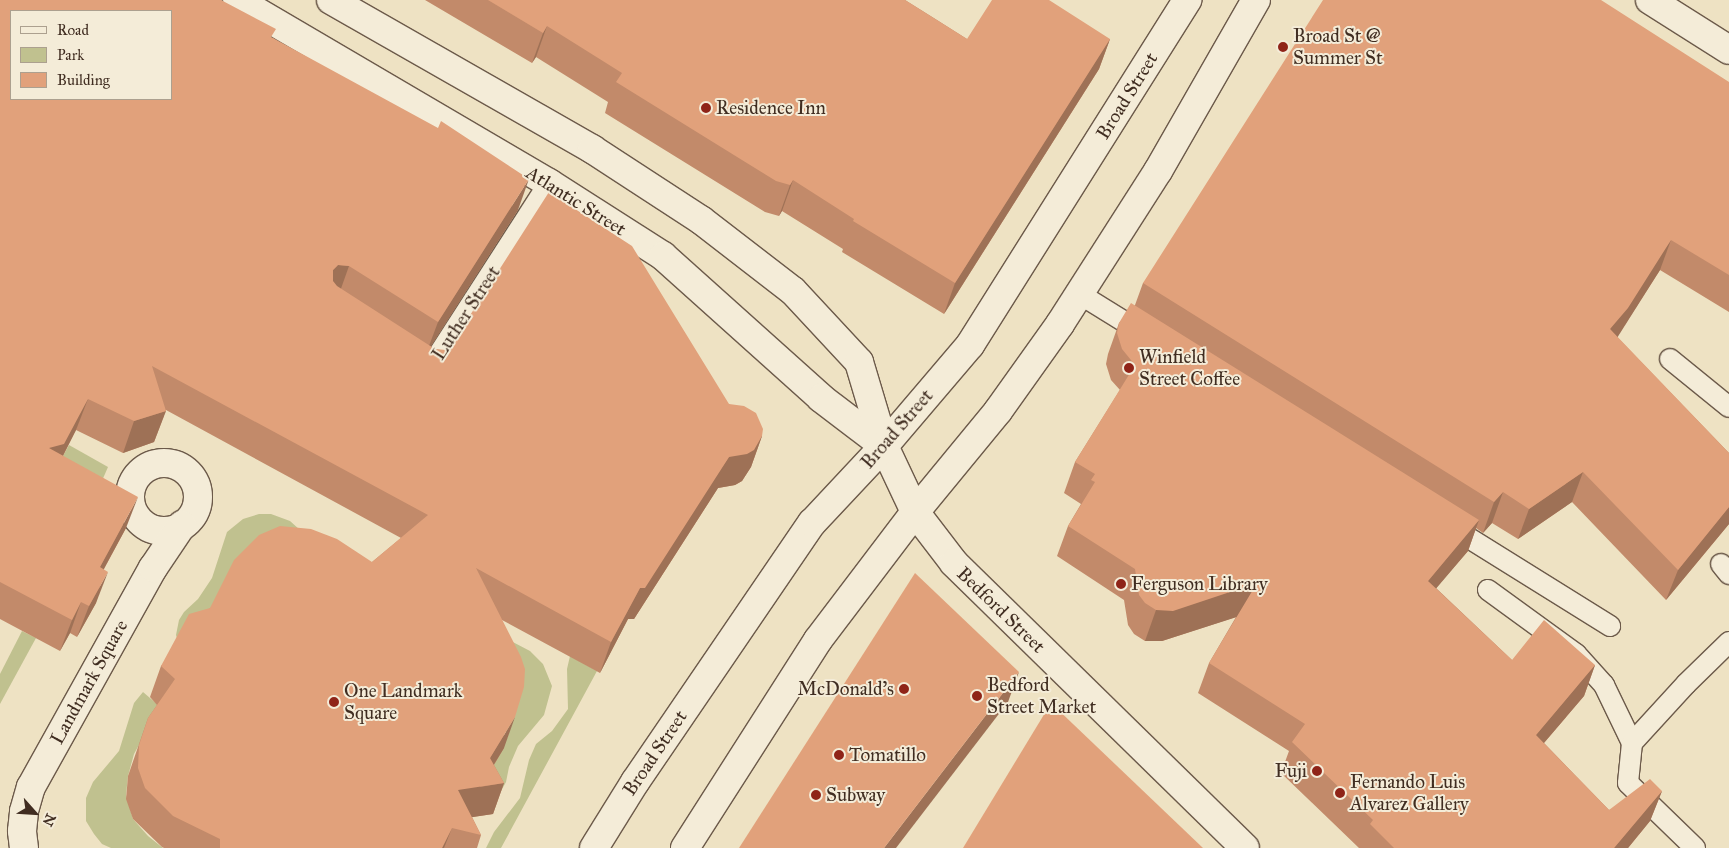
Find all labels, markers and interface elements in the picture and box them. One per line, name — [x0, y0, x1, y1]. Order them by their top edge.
legend — [10, 10, 172, 100]
text: Road — [57, 21, 89, 39]
place label: Broad St @ Summer St — [1293, 25, 1383, 69]
marker: Broad St @ Summer St — [1277, 41, 1289, 53]
text: Park — [57, 46, 84, 64]
street label: Broad Street — [1091, 48, 1163, 144]
text: Building — [57, 71, 110, 89]
place label: Residence Inn — [716, 97, 826, 119]
marker: Residence Inn — [700, 102, 712, 114]
street label: Atlantic Street — [522, 161, 630, 241]
street label: Luther Street — [427, 262, 505, 364]
place label: Winfield Street Coffee — [1139, 346, 1240, 390]
marker: Winfield Street Coffee — [1123, 362, 1135, 374]
street label: Broad Street — [856, 385, 938, 473]
street label: Bedford Street — [952, 562, 1050, 658]
place label: Ferguson Library — [1131, 573, 1268, 595]
marker: Ferguson Library — [1115, 578, 1127, 590]
street label: Landmark Square — [45, 616, 133, 748]
place label: Bedford Street Market — [987, 674, 1096, 718]
place label: McDonald's — [798, 678, 894, 700]
place label: One Landmark Square — [344, 680, 462, 724]
marker: McDonald's — [898, 683, 910, 695]
marker: Bedford Street Market — [971, 690, 983, 702]
marker: One Landmark Square — [328, 696, 340, 708]
street label: Broad Street — [618, 706, 692, 800]
place label: Tomatillo — [849, 744, 926, 766]
marker: Tomatillo — [833, 749, 845, 761]
place label: Fuji — [1275, 760, 1307, 782]
marker: Fuji — [1311, 765, 1323, 777]
place label: Fernando Luis Alvarez Gallery — [1350, 771, 1469, 815]
place label: Subway — [826, 784, 885, 806]
marker: Fernando Luis Alvarez Gallery — [1334, 787, 1346, 799]
north arrow — [10, 788, 60, 838]
marker: Subway — [810, 789, 822, 801]
text: N — [39, 811, 59, 829]

